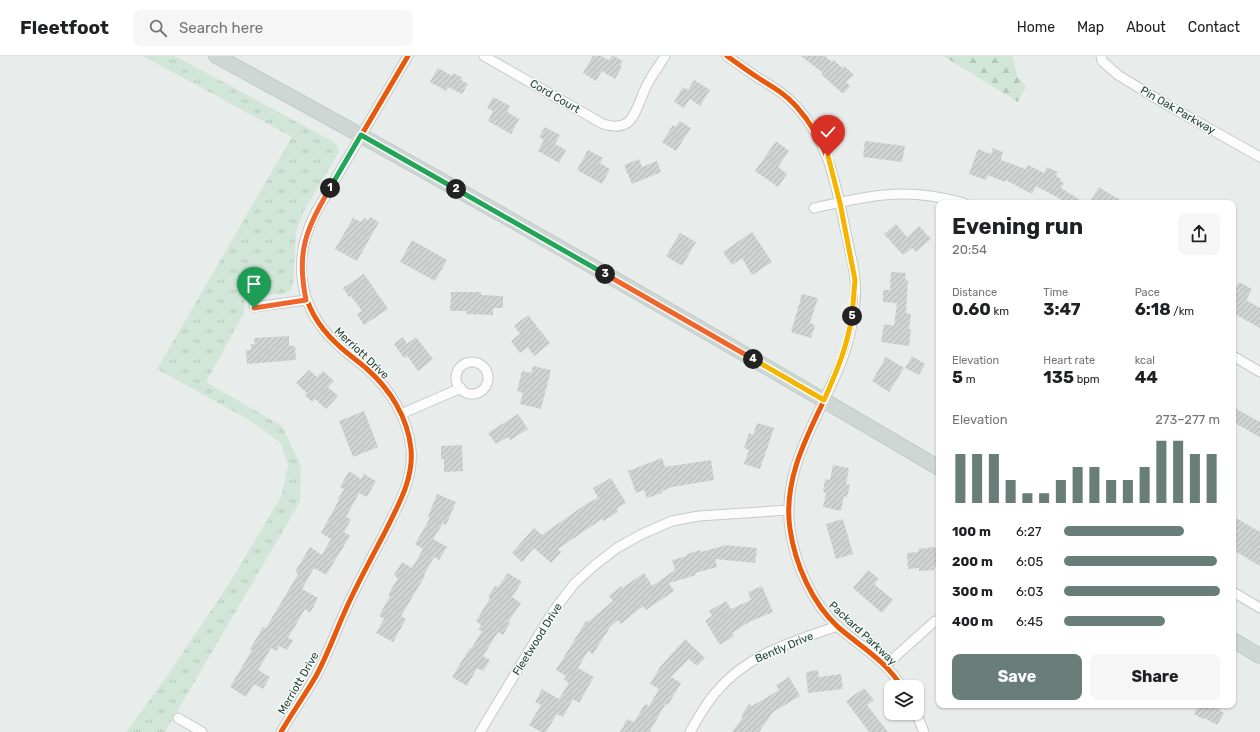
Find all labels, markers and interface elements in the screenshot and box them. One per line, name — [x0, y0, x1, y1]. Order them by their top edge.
search box — [133, 10, 413, 46]
text: Fleetfoot — [20, 16, 109, 39]
icon: search — [147, 17, 169, 39]
text: Search here — [179, 19, 263, 37]
text: Home — [1017, 19, 1055, 36]
text: Map — [1077, 19, 1104, 36]
text: About — [1126, 19, 1166, 36]
text: Contact — [1188, 19, 1240, 36]
street label: Cord Court — [527, 77, 583, 116]
street label: Pin Oak Parkway — [1138, 84, 1218, 137]
pin — [811, 115, 845, 156]
icon: check — [817, 121, 839, 143]
pin: 1 — [320, 178, 340, 198]
pin: 2 — [446, 179, 466, 199]
text: 1 — [327, 181, 333, 194]
text: 2 — [452, 182, 460, 195]
text: Evening run — [952, 213, 1083, 240]
button: share — [1178, 213, 1220, 255]
text: 20:54 — [952, 242, 987, 257]
pin: 3 — [595, 264, 615, 284]
pin — [237, 267, 271, 308]
text: 3 — [601, 267, 609, 280]
icon: arrive — [243, 273, 265, 295]
text: Distance — [952, 286, 997, 299]
text: Time — [1043, 286, 1068, 299]
text: Pace — [1135, 286, 1160, 299]
text: 0.60 — [952, 299, 991, 319]
text: 3:47 — [1043, 299, 1080, 319]
text: 6:18 — [1135, 299, 1171, 319]
text: km — [991, 305, 1009, 318]
text: /km — [1171, 305, 1194, 318]
pin: 5 — [842, 306, 862, 326]
text: 5 — [848, 309, 856, 322]
street label: Merriott Drive — [332, 325, 392, 382]
pin: 4 — [743, 349, 763, 369]
text: 4 — [749, 352, 757, 365]
text: Elevation — [952, 354, 999, 367]
text: Heart rate — [1043, 354, 1095, 367]
text: kcal — [1135, 354, 1155, 367]
text: 5 — [952, 367, 963, 387]
text: 135 — [1043, 367, 1074, 387]
text: 44 — [1135, 367, 1158, 387]
text: m — [963, 373, 975, 386]
text: bpm — [1074, 373, 1100, 386]
text: Elevation — [952, 412, 1008, 427]
text: 273–277 m — [1155, 412, 1220, 427]
text: 100 m — [952, 524, 991, 539]
text: 6:27 — [1016, 524, 1041, 539]
text: 200 m — [952, 554, 993, 569]
text: 6:05 — [1016, 554, 1043, 569]
text: 300 m — [952, 584, 993, 599]
text: 6:03 — [1016, 584, 1043, 599]
street label: Packard Parkway — [826, 599, 899, 668]
street label: Fleetwood Drive — [510, 601, 565, 678]
text: 400 m — [952, 614, 993, 629]
text: 6:45 — [1016, 614, 1043, 629]
street label: Bently Drive — [753, 629, 815, 666]
street label: Merriott Drive — [275, 650, 322, 717]
button: Save — [952, 654, 1082, 700]
button: Share — [1090, 654, 1220, 700]
map controls — [884, 680, 924, 720]
button: layers — [884, 680, 924, 720]

